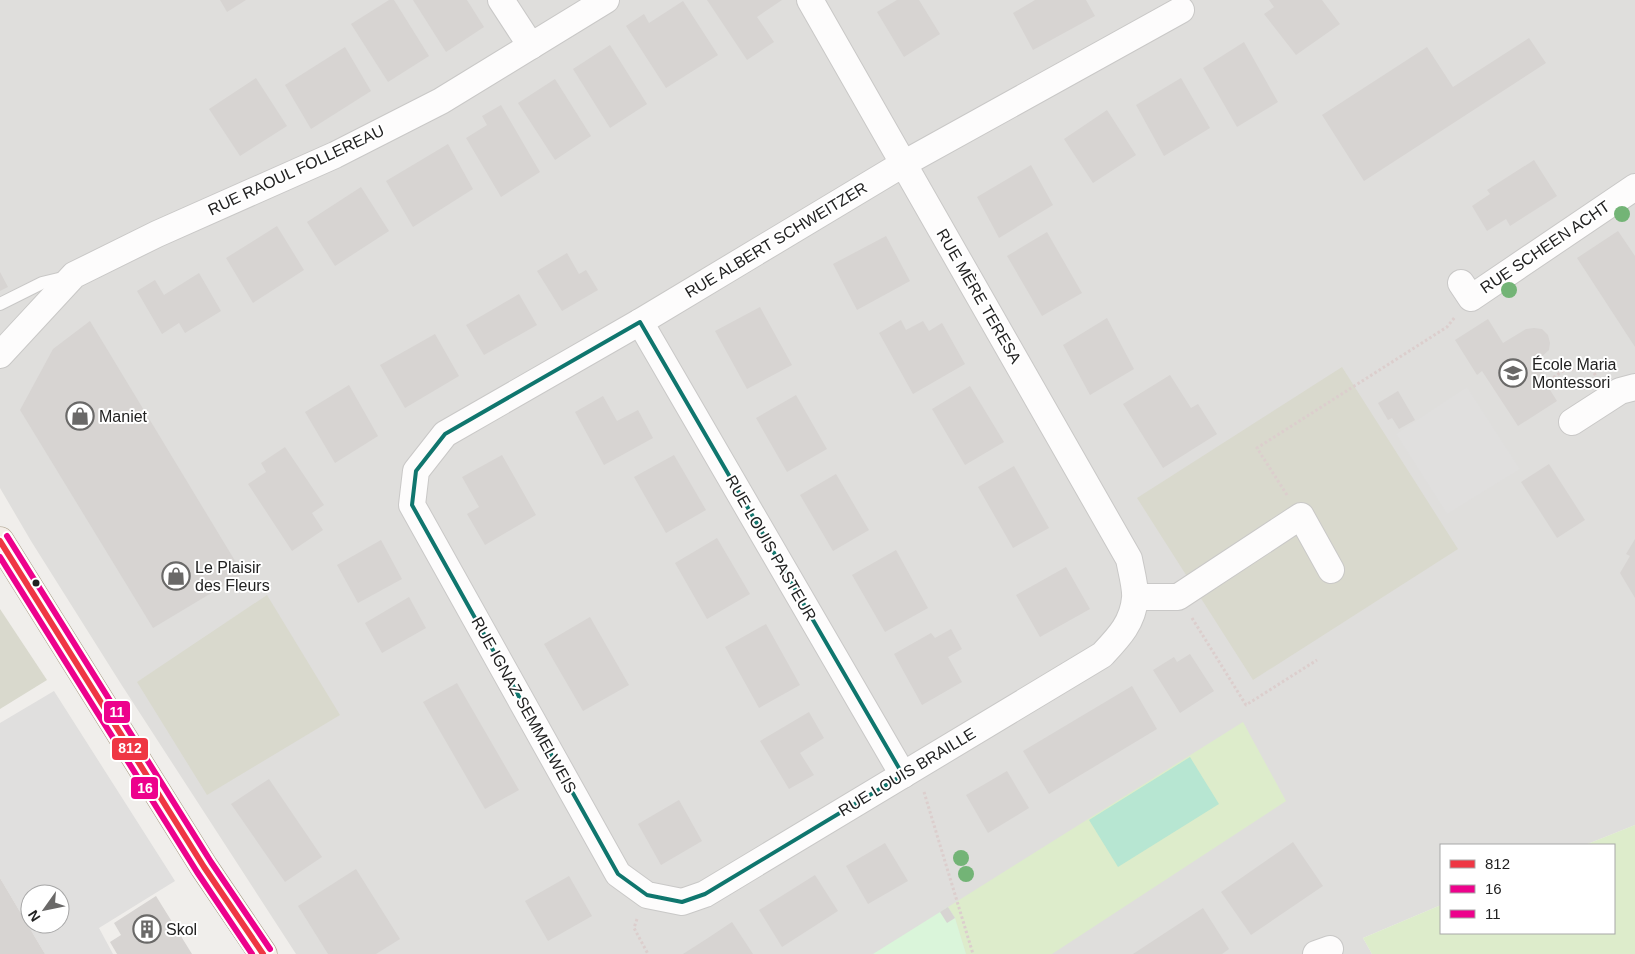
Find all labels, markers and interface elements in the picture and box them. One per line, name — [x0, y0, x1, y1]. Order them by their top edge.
street label: RUE RAOUL FOLLEREAU — [205, 122, 387, 218]
street label: RUE ALBERT SCHWEITZER — [682, 179, 870, 301]
street label: RUE SCHEEN ACHT — [1477, 197, 1613, 297]
street label: RUE MÈRE TERESA — [933, 225, 1026, 367]
place label: École Maria Montessori — [1532, 355, 1617, 391]
school or university icon: École Maria Montessori — [1498, 358, 1528, 388]
shop icon: Maniet — [65, 401, 95, 431]
place label: Maniet — [99, 408, 148, 425]
street label: RUE LOUIS PASTEUR — [722, 472, 820, 624]
place label: Le Plaisir des Fleurs — [195, 559, 270, 594]
shop icon: Le Plaisir des Fleurs — [161, 561, 191, 591]
unlabelled marker — [31, 578, 41, 588]
street label: RUE IGNAZ SEMMELWEIS — [468, 614, 580, 796]
line badge: 11 — [103, 700, 131, 724]
text: 11 — [110, 704, 125, 720]
street label: RUE LOUIS BRAILLE — [836, 724, 978, 820]
line badge: 812 — [111, 737, 149, 761]
text: 812 — [118, 740, 142, 756]
line badge: 16 — [130, 776, 159, 800]
text: 16 — [137, 780, 153, 796]
legend — [1440, 844, 1615, 934]
text: 812 — [1485, 855, 1510, 872]
text: 16 — [1485, 880, 1502, 897]
north arrow — [20, 884, 70, 934]
text: 11 — [1485, 905, 1501, 922]
text: N — [25, 907, 44, 925]
building icon: Skol — [132, 914, 162, 944]
place label: Skol — [166, 921, 197, 938]

